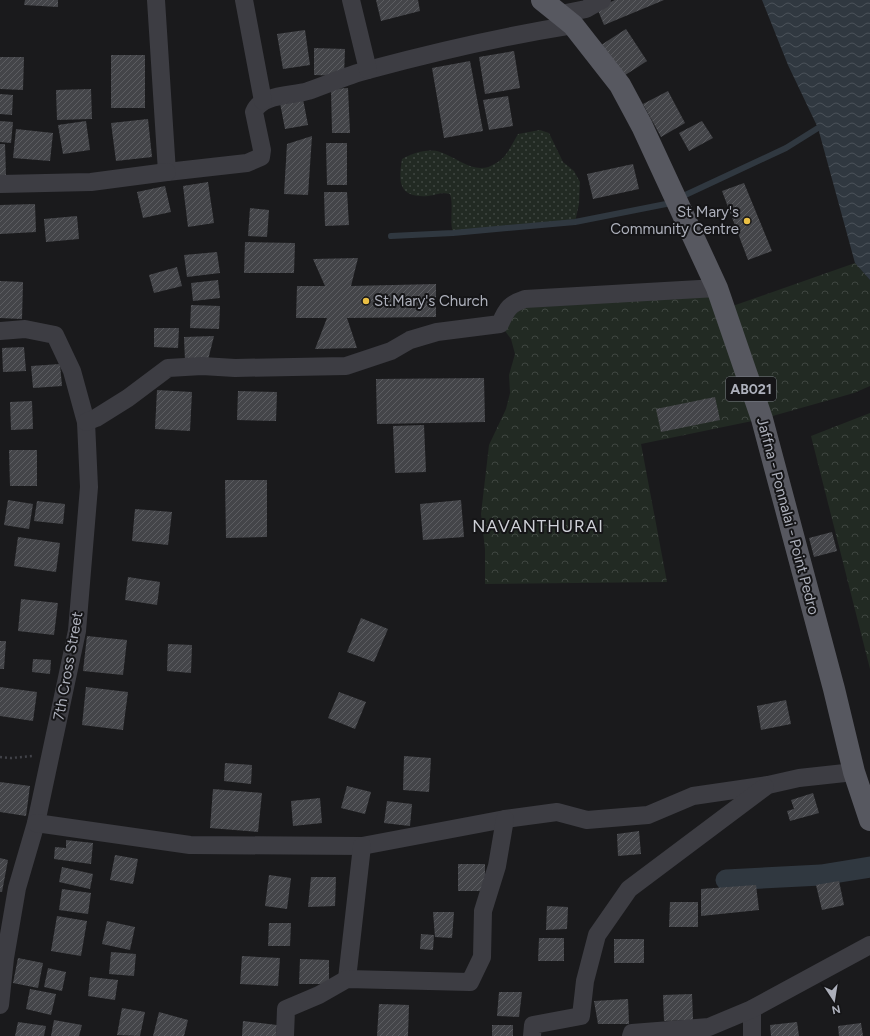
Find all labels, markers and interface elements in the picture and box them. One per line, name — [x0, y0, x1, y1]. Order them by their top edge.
place label: St Mary's Community Centre — [610, 203, 739, 238]
marker: St Mary's Community Centre — [742, 216, 752, 226]
place label: St.Mary's Church — [374, 292, 488, 310]
marker: St.Mary's Church — [361, 296, 371, 306]
road number: AB021 — [726, 377, 776, 401]
street label: Jaffna - Ponnalai - Point Pedro — [753, 415, 823, 617]
district label: NAVANTHURAI — [472, 516, 604, 536]
street label: 7th Cross Street — [50, 610, 86, 722]
north arrow — [814, 980, 854, 1020]
text: N — [830, 1002, 841, 1017]

